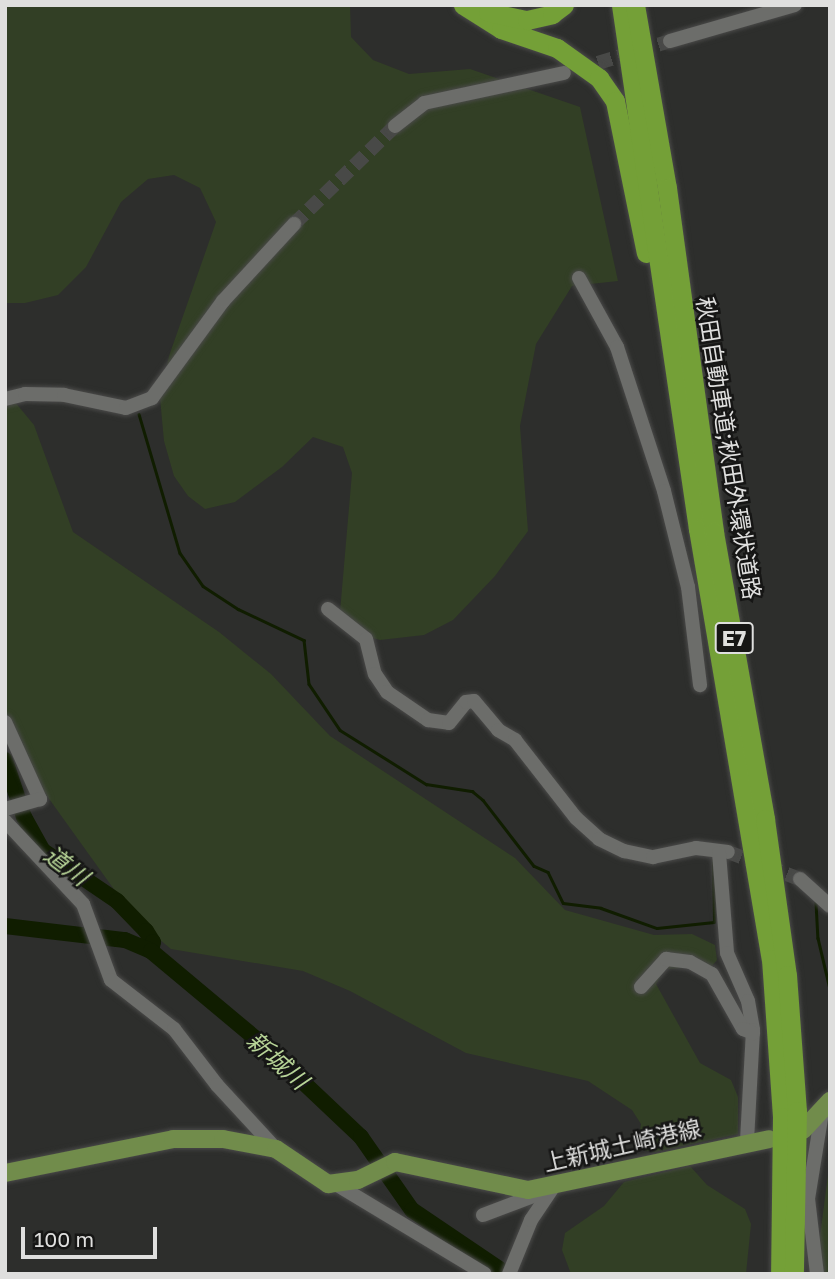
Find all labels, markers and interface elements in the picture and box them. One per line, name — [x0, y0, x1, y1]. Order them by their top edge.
street label: 秋田自動車道;秋田外環状道路 — [691, 295, 767, 601]
road number: E7 — [713, 620, 755, 656]
water label: 道川 — [39, 839, 95, 891]
water label: 新城川 — [242, 1025, 314, 1095]
street label: 上新城土崎港線 — [540, 1113, 704, 1177]
scale bar — [24, 1212, 161, 1256]
text: 100 m — [34, 1226, 94, 1252]

